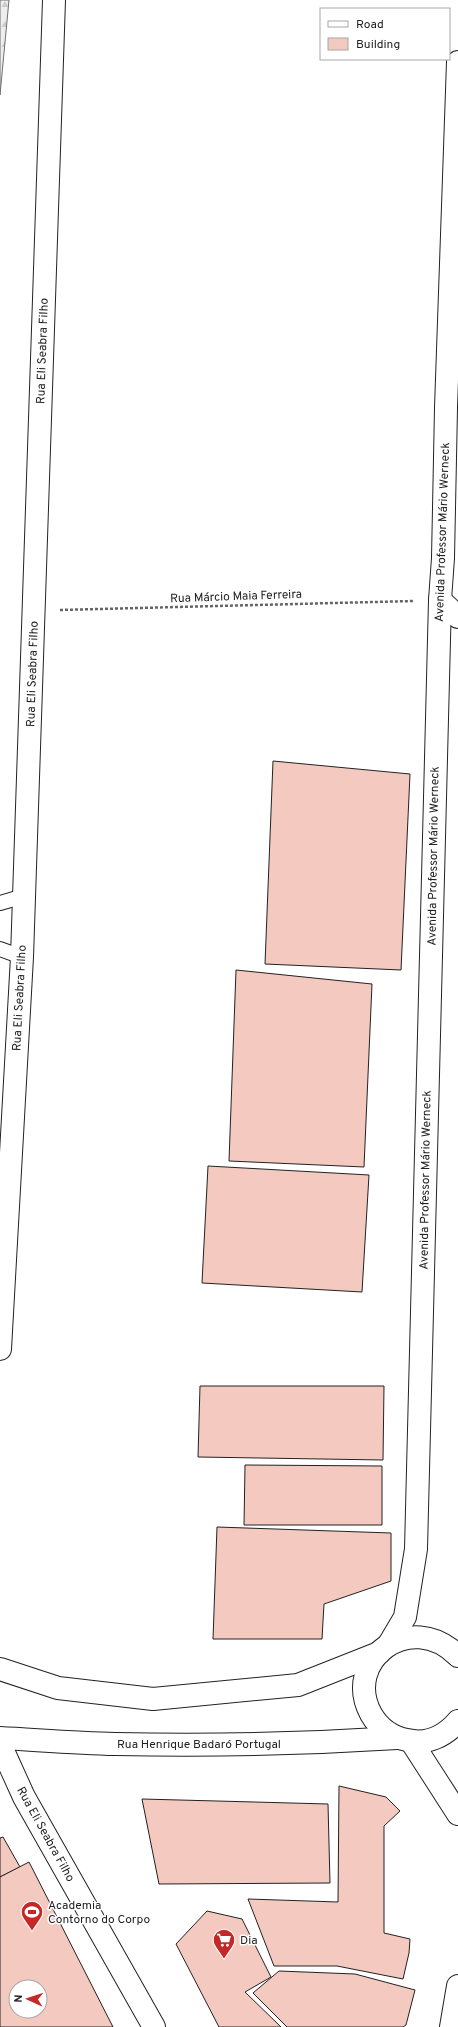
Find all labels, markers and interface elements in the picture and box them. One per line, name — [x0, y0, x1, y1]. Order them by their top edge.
legend — [320, 8, 450, 60]
text: Road — [356, 17, 384, 33]
text: Building — [356, 37, 400, 53]
street label: Rua Eli Seabra Filho — [33, 297, 53, 405]
street label: Avenida Professor Mário Werneck — [432, 442, 454, 622]
street label: Rua Márcio Maia Ferreira — [170, 587, 302, 607]
street label: Rua Eli Seabra Filho — [23, 620, 43, 728]
street label: Avenida Professor Mário Werneck — [424, 766, 444, 946]
street label: Rua Eli Seabra Filho — [9, 944, 31, 1052]
street label: Avenida Professor Mário Werneck — [416, 1090, 436, 1270]
street label: Rua Henrique Badaró Portugal — [117, 1737, 281, 1753]
street label: Rua Eli Seabra Filho — [12, 1784, 78, 1885]
place label: Academia Contorno do Corpo — [48, 1898, 150, 1928]
sports icon: Academia Contorno do Corpo — [19, 1899, 45, 1932]
supermarket icon: Dia — [211, 1927, 237, 1960]
place label: Dia — [240, 1933, 258, 1949]
north arrow — [8, 1979, 48, 2019]
text: N — [12, 1994, 26, 2003]

